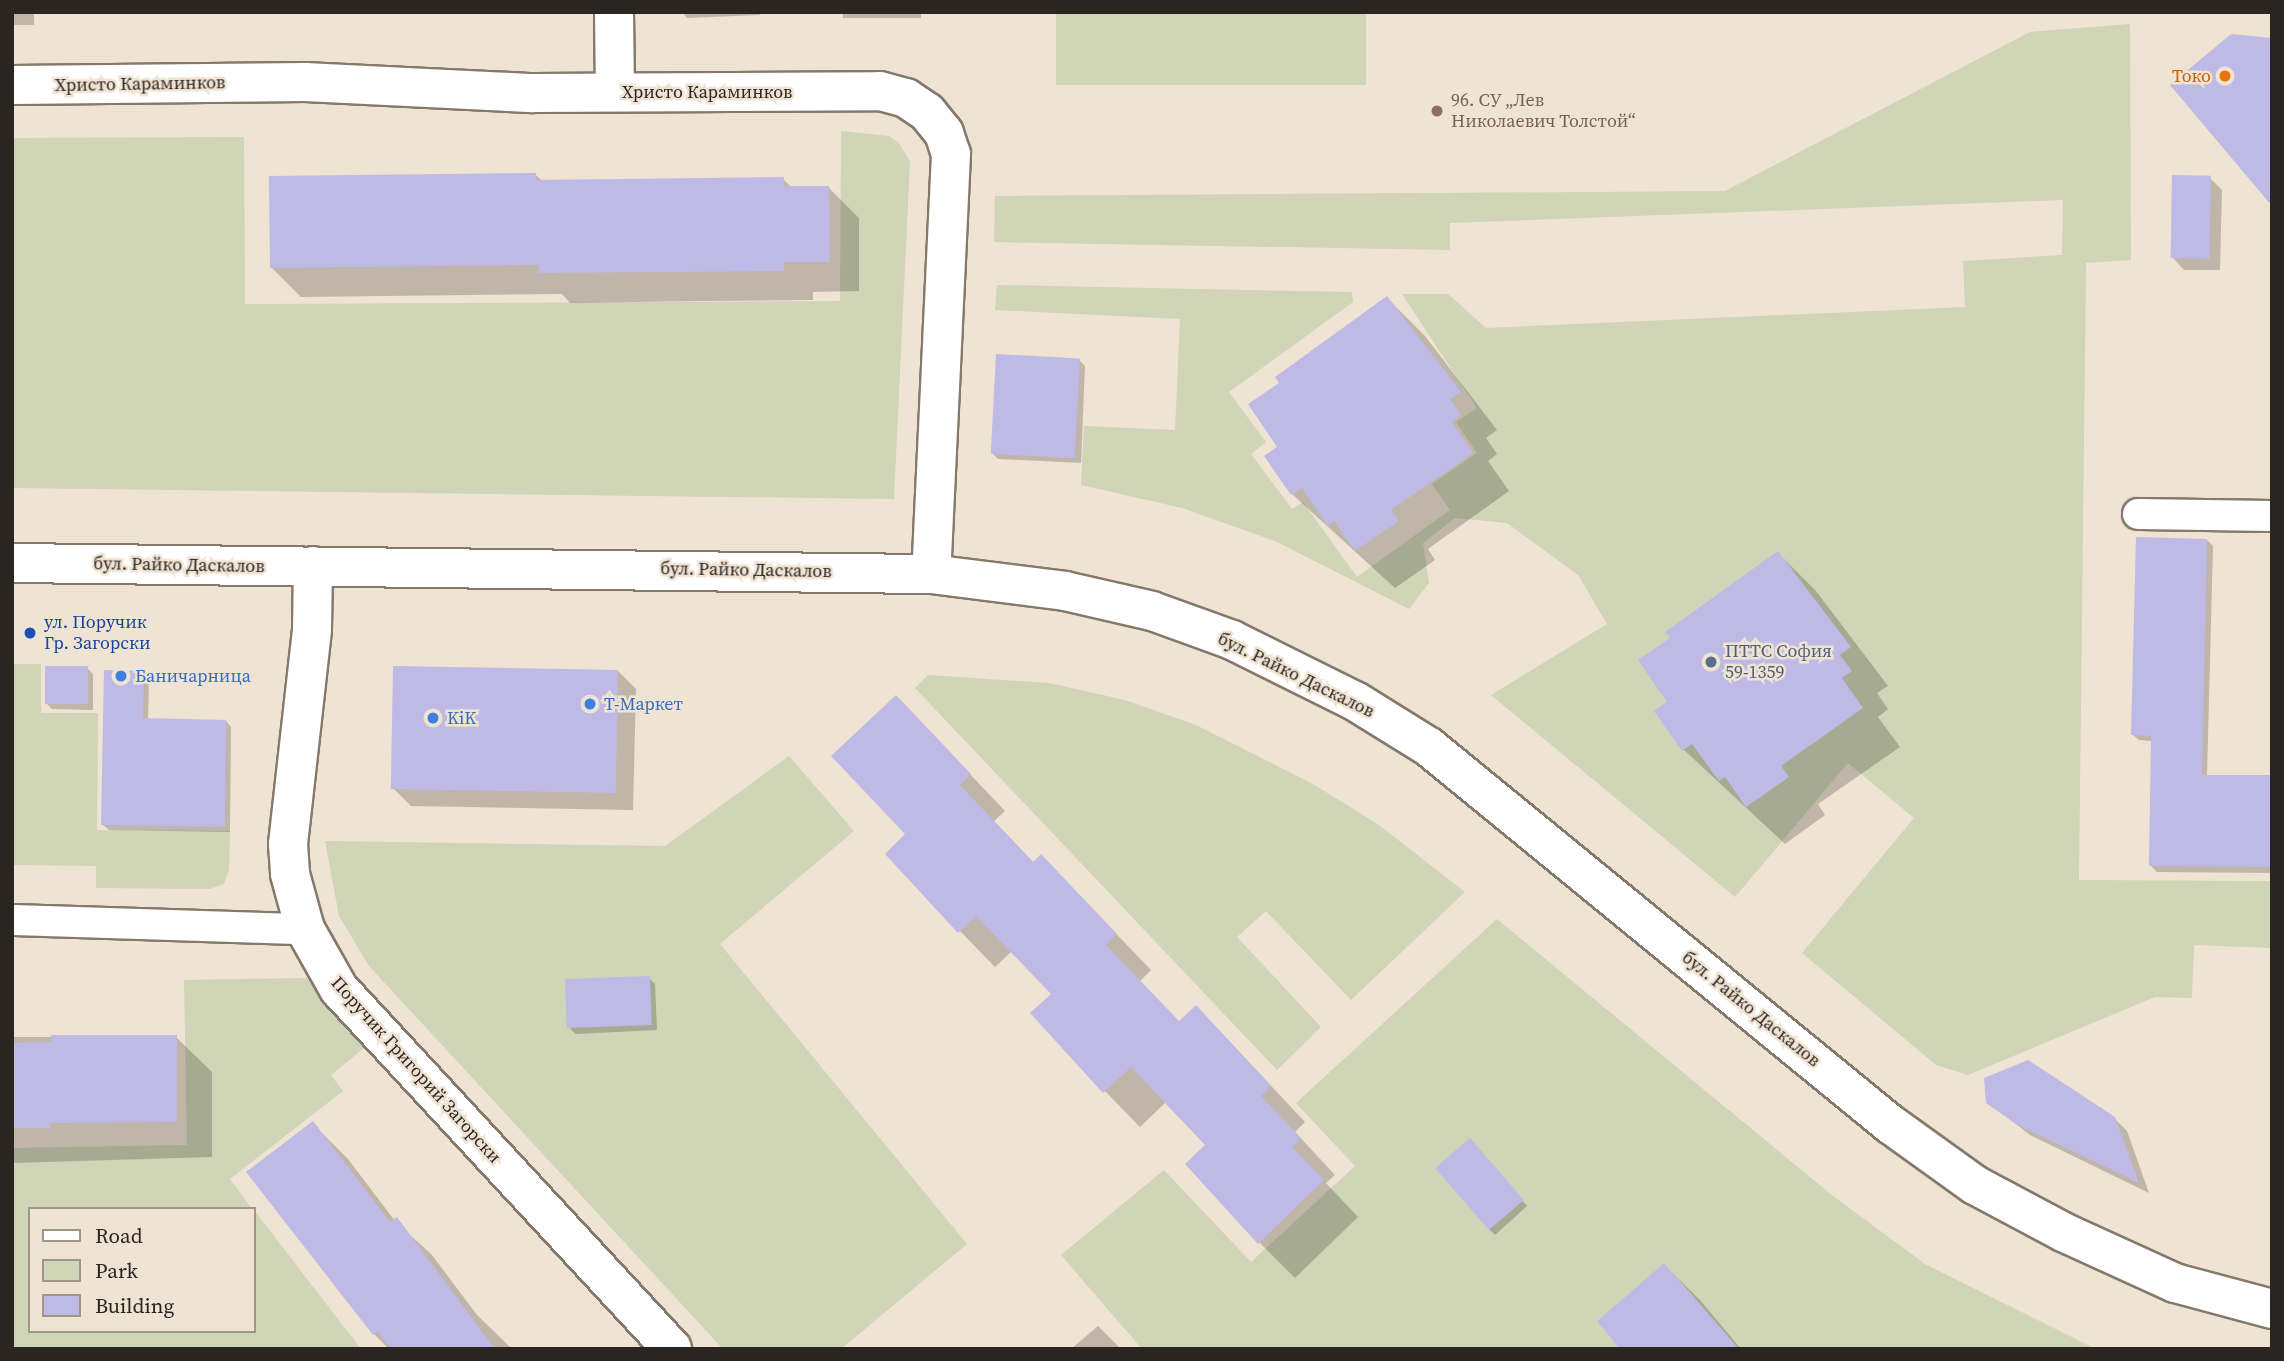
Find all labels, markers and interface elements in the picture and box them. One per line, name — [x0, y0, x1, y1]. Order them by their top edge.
place label: Токо — [2172, 65, 2211, 87]
marker: Токо — [2217, 68, 2233, 84]
street label: Христо Караминков — [54, 72, 226, 96]
street label: Христо Караминков — [622, 81, 792, 103]
place label: 96. СУ „Лев Николаевич Толстой“ — [1451, 90, 1636, 132]
marker: 96. СУ „Лев Николаевич Толстой“ — [1429, 103, 1445, 119]
street label: бул. Райко Даскалов — [93, 553, 265, 577]
street label: бул. Райко Даскалов — [660, 558, 832, 582]
place label: ул. Поручик Гр. Загорски — [44, 612, 151, 654]
marker: ул. Поручик Гр. Загорски — [22, 625, 38, 641]
street label: бул. Райко Даскалов — [1214, 628, 1378, 722]
place label: ПТТС София 59-1359 — [1725, 641, 1832, 684]
marker: ПТТС София 59-1359 — [1703, 654, 1719, 670]
place label: Баничарница — [135, 665, 251, 687]
marker: Баничарница — [113, 668, 129, 684]
place label: Т-Маркет — [604, 693, 683, 715]
marker: Т-Маркет — [582, 696, 598, 712]
place label: KiK — [447, 707, 476, 729]
marker: KiK — [425, 710, 441, 726]
street label: бул. Райко Даскалов — [1678, 947, 1824, 1071]
street label: Поручик Григорий Загорски — [327, 972, 505, 1168]
legend — [28, 1207, 256, 1333]
text: Road — [95, 1221, 143, 1250]
text: Park — [95, 1256, 138, 1285]
text: Building — [95, 1291, 174, 1320]

